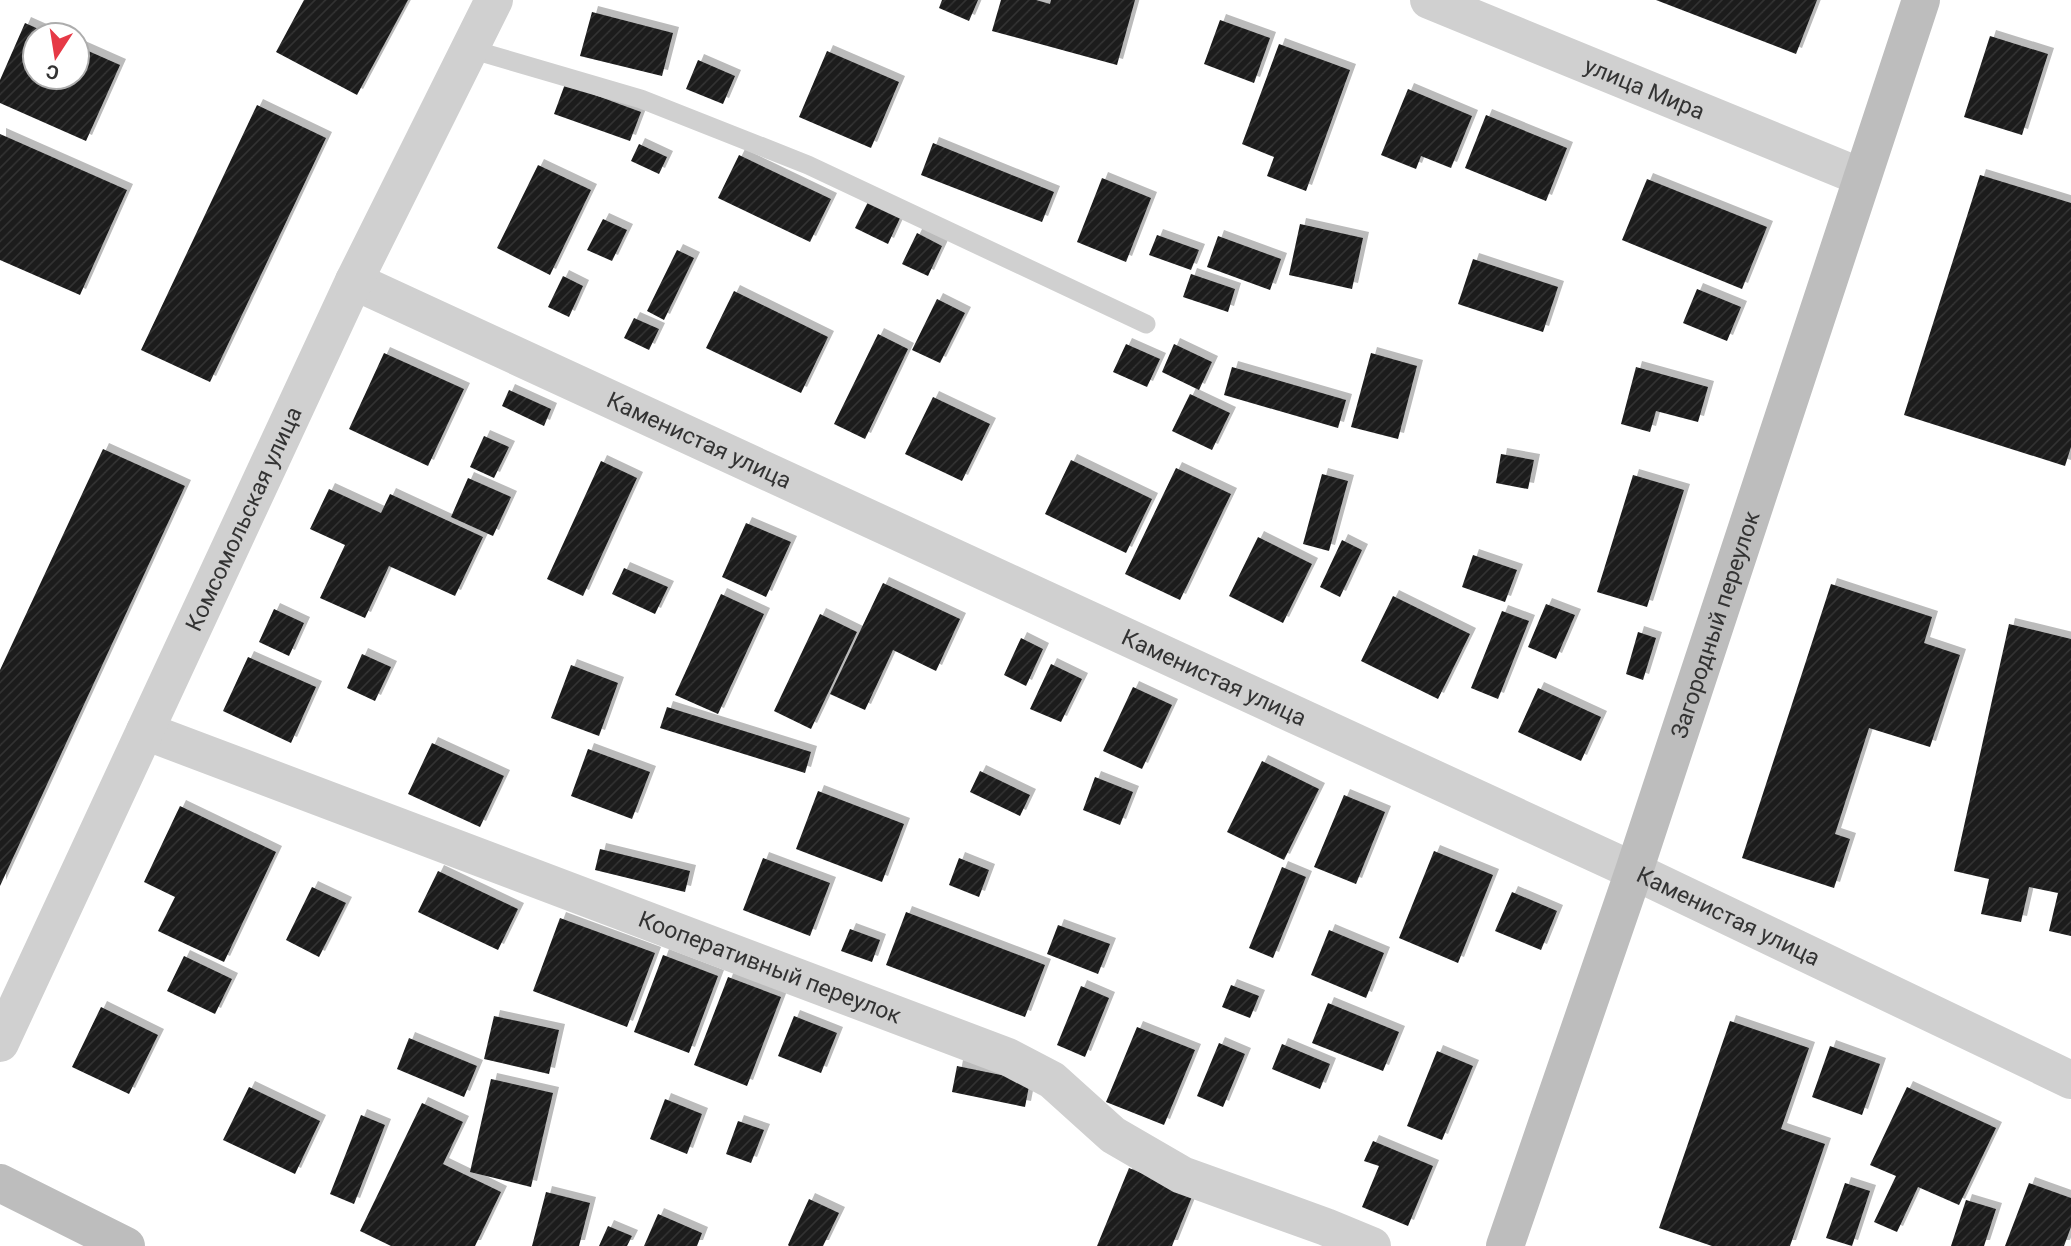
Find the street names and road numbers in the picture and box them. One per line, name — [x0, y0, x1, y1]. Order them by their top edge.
street label: улица Мира — [1580, 52, 1709, 125]
street label: Каменистая улица — [602, 386, 795, 495]
street label: Комсомольская улица — [180, 403, 308, 635]
street label: Загородный переулок — [1666, 507, 1766, 742]
street label: Каменистая улица — [1117, 624, 1310, 732]
street label: Каменистая улица — [1632, 861, 1824, 972]
street label: Кооперативный переулок — [635, 906, 905, 1030]

